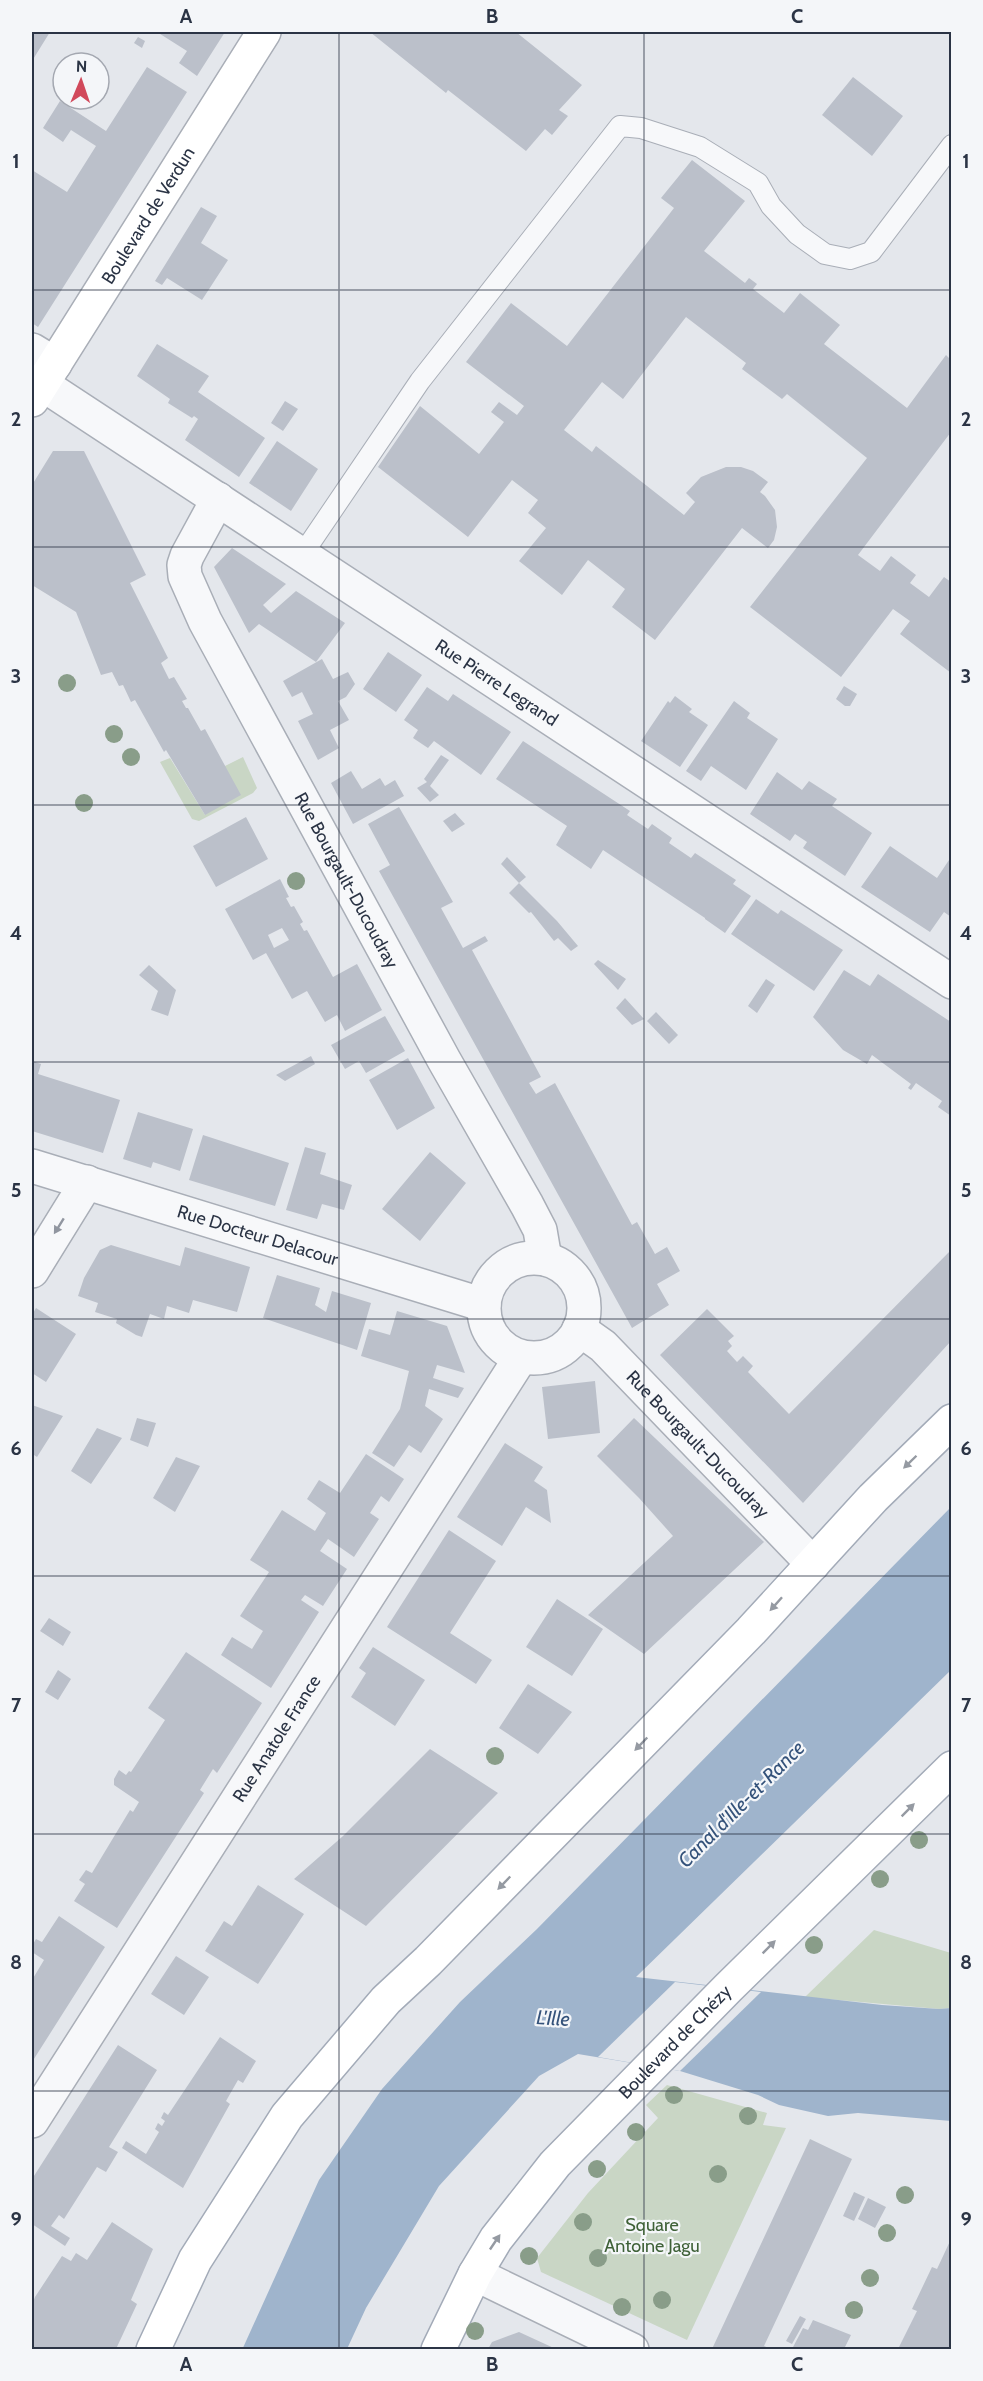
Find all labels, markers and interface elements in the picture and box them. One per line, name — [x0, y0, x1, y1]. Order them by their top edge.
text: A — [180, 4, 193, 28]
text: B — [486, 4, 498, 28]
text: C — [791, 4, 803, 28]
north arrow — [51, 51, 111, 111]
text: N — [76, 57, 87, 76]
street label: Boulevard de Verdun — [97, 143, 200, 288]
text: 1 — [12, 149, 20, 173]
text: 1 — [962, 149, 970, 173]
text: 2 — [11, 407, 21, 431]
text: 2 — [961, 407, 971, 431]
street label: Rue Pierre Legrand — [431, 634, 562, 731]
text: 3 — [11, 664, 21, 688]
text: 3 — [961, 664, 971, 688]
street label: Rue Bourgault-Ducoudray — [290, 789, 403, 972]
text: 4 — [10, 921, 22, 945]
text: 4 — [960, 921, 972, 945]
text: 5 — [11, 1178, 21, 1202]
text: 5 — [961, 1178, 971, 1202]
street label: Rue Docteur Delacour — [175, 1200, 341, 1271]
one-way arrow — [54, 1218, 65, 1235]
street label: Rue Bourgault-Ducoudray — [622, 1366, 774, 1523]
text: 6 — [10, 1436, 22, 1460]
text: 6 — [960, 1436, 972, 1460]
one-way arrow — [902, 1455, 917, 1469]
one-way arrow — [770, 1596, 783, 1611]
street label: Rue Anatole France — [228, 1671, 325, 1806]
text: 7 — [11, 1693, 22, 1717]
text: 7 — [961, 1693, 972, 1717]
water label: Canal d'Ille-et-Rance — [673, 1736, 809, 1872]
one-way arrow — [634, 1737, 648, 1751]
one-way arrow — [901, 1804, 915, 1818]
one-way arrow — [497, 1876, 511, 1891]
one-way arrow — [762, 1940, 777, 1954]
text: 8 — [10, 1950, 22, 1974]
text: 8 — [960, 1950, 972, 1974]
street label: Boulevard de Chézy — [614, 1980, 736, 2104]
water label: L'Ille — [536, 2005, 570, 2031]
text: 9 — [10, 2207, 22, 2231]
text: 9 — [960, 2207, 972, 2231]
park label: Square Antoine Jagu — [604, 2214, 700, 2257]
one-way arrow — [489, 2234, 500, 2250]
text: A — [180, 2352, 193, 2376]
text: B — [486, 2352, 498, 2376]
text: C — [791, 2352, 803, 2376]

